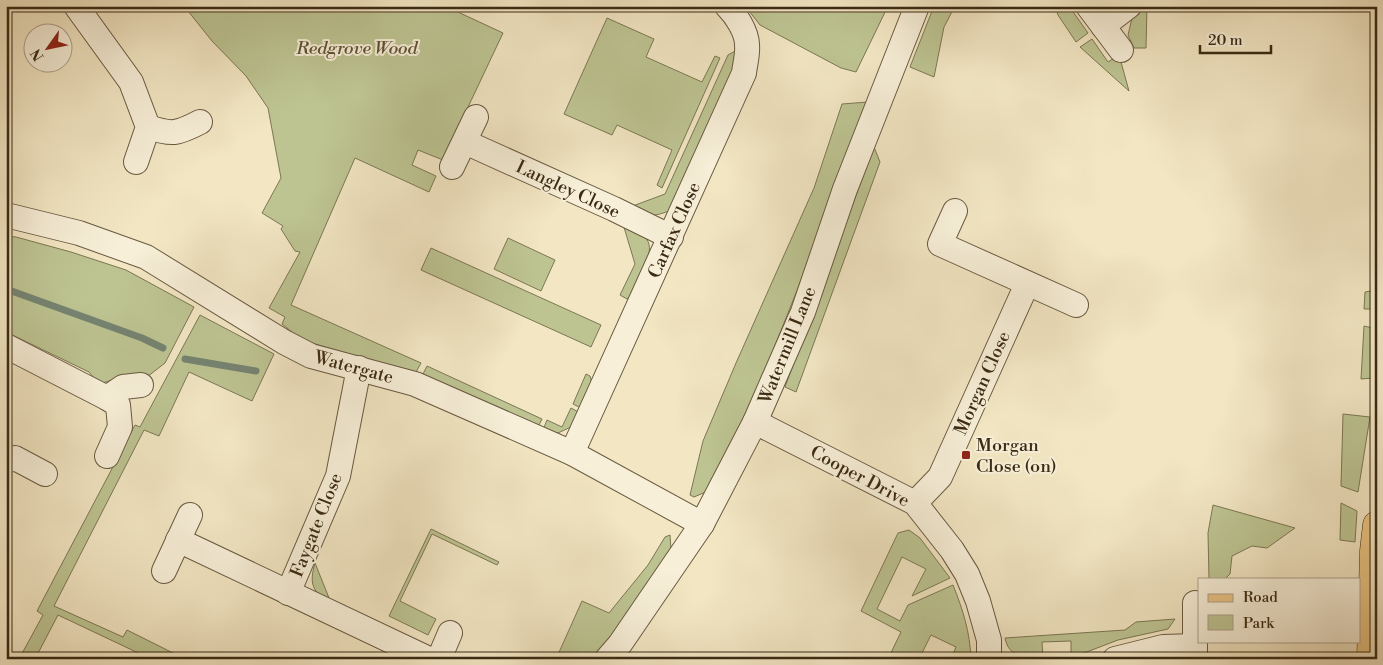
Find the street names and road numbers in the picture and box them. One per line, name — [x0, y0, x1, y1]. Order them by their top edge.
street label: Langley Close — [512, 155, 624, 224]
street label: Carfax Close — [643, 179, 706, 282]
street label: Watermill Lane — [753, 283, 821, 408]
street label: Morgan Close — [949, 328, 1016, 439]
street label: Watergate — [311, 346, 396, 389]
street label: Cooper Drive — [806, 441, 913, 512]
street label: Faygate Close — [285, 470, 348, 581]

